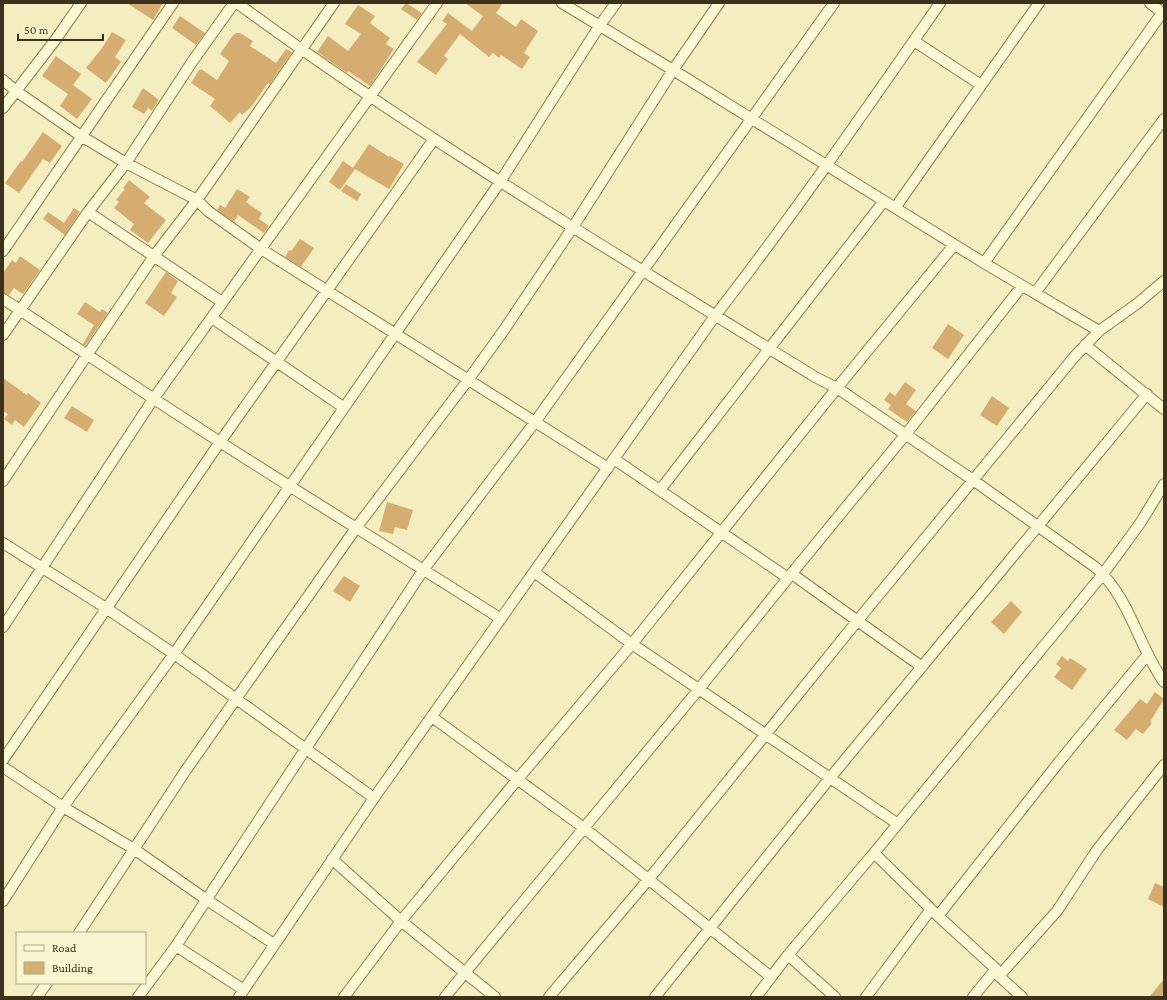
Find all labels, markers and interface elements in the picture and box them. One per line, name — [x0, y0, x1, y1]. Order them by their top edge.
scale bar — [18, 16, 103, 42]
text: 50 m — [24, 23, 49, 37]
legend — [16, 932, 146, 984]
text: Road — [52, 941, 77, 955]
text: Building — [52, 961, 93, 975]

